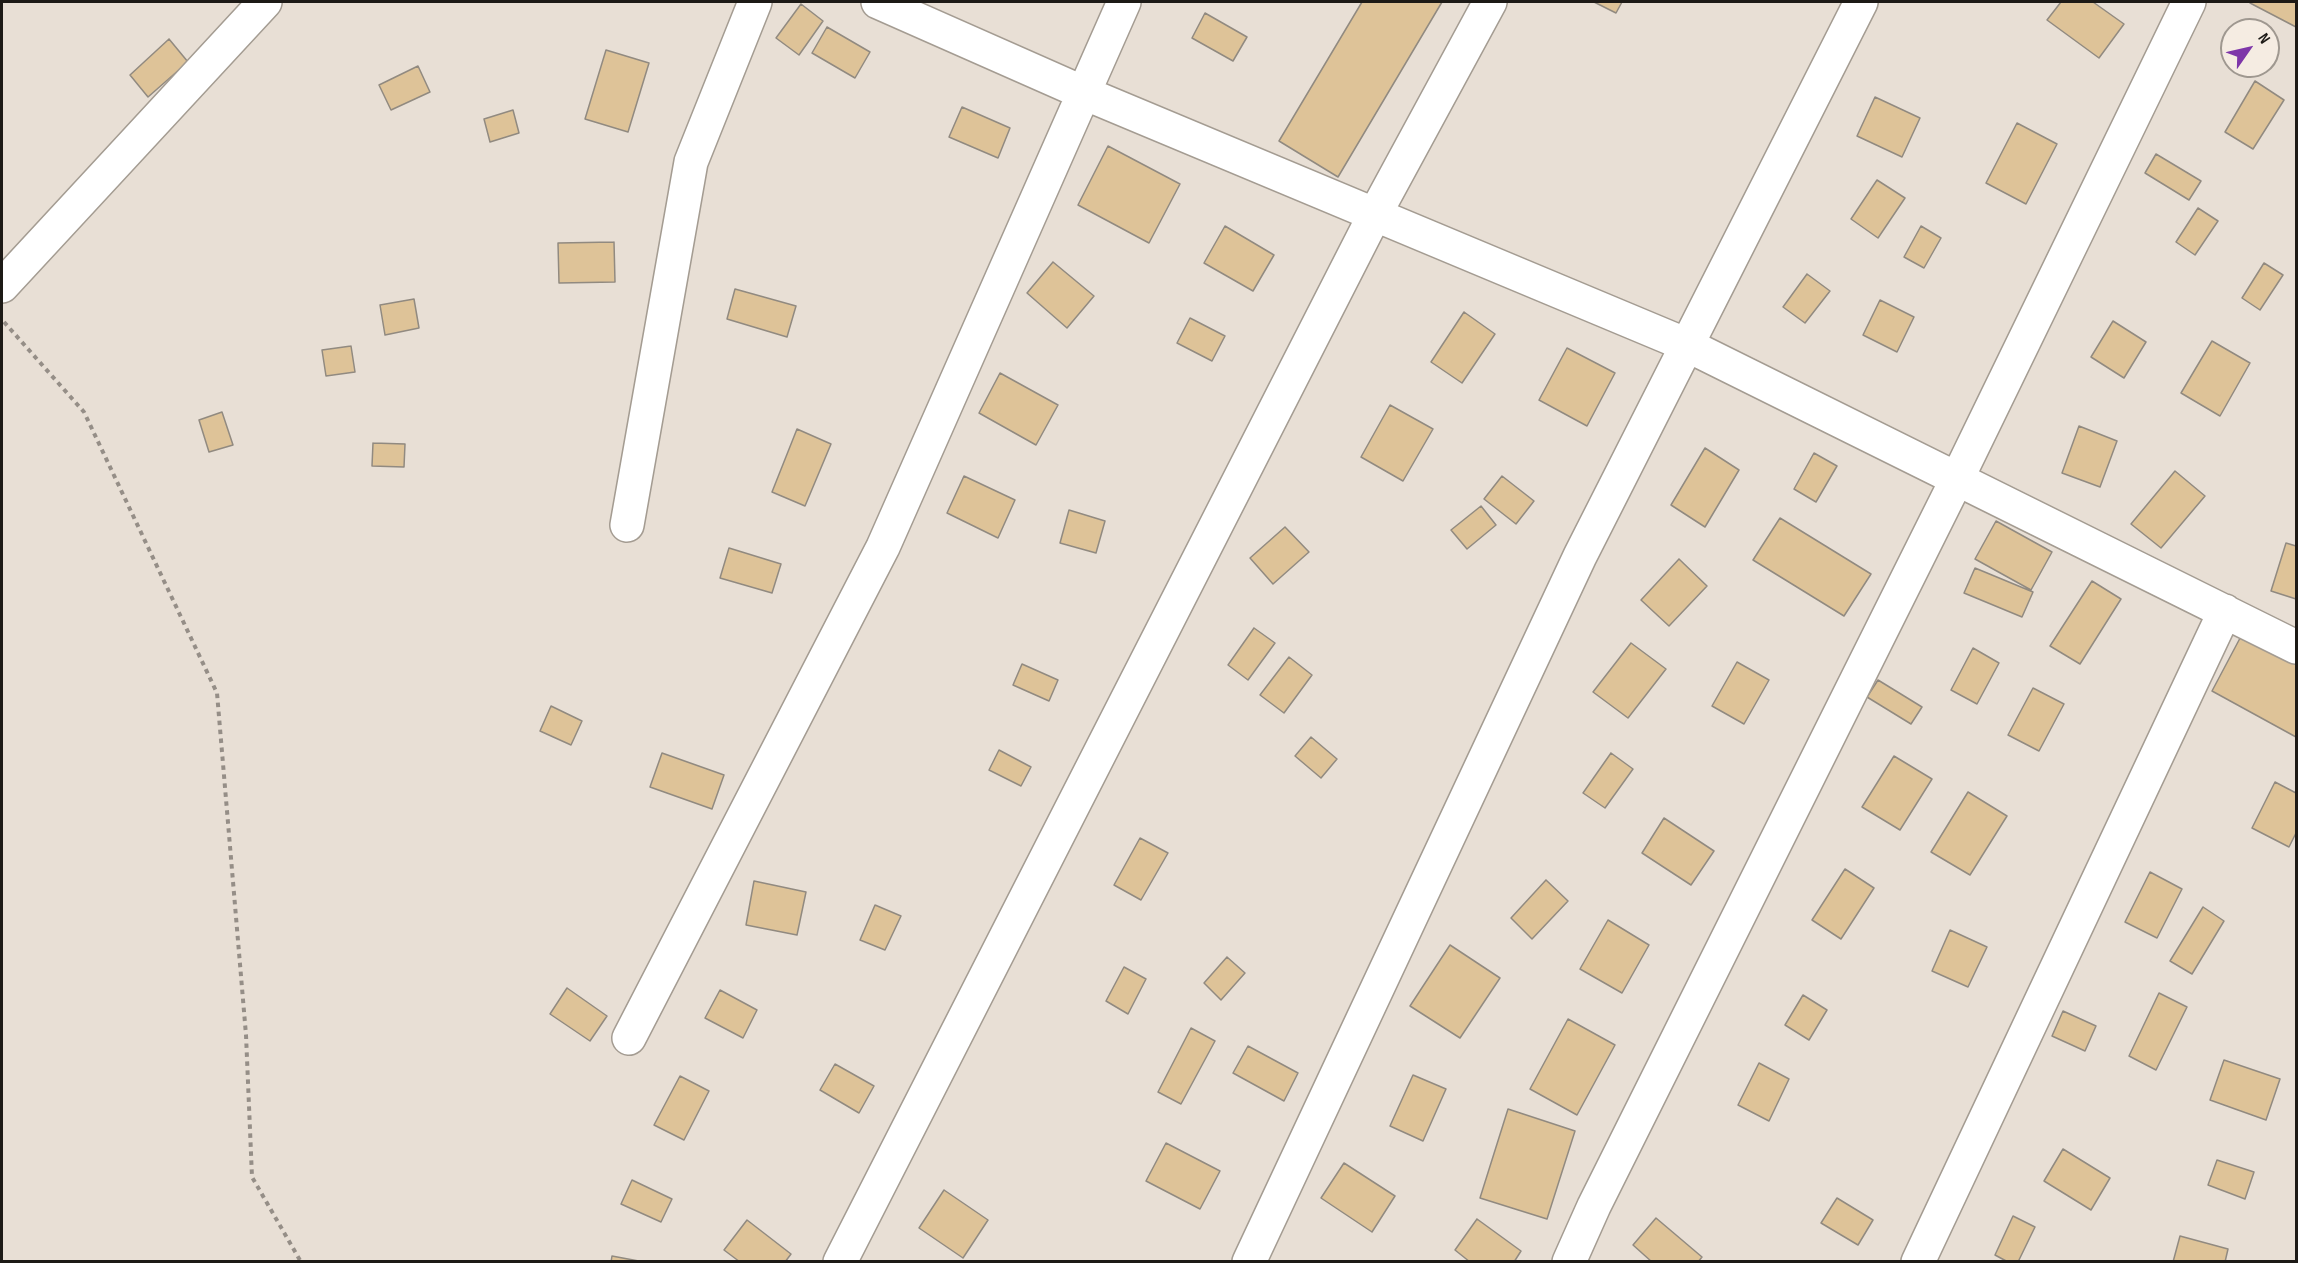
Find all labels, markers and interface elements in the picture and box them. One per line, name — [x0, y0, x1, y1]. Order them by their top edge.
north arrow — [2220, 18, 2280, 78]
text: N — [2253, 30, 2274, 48]

